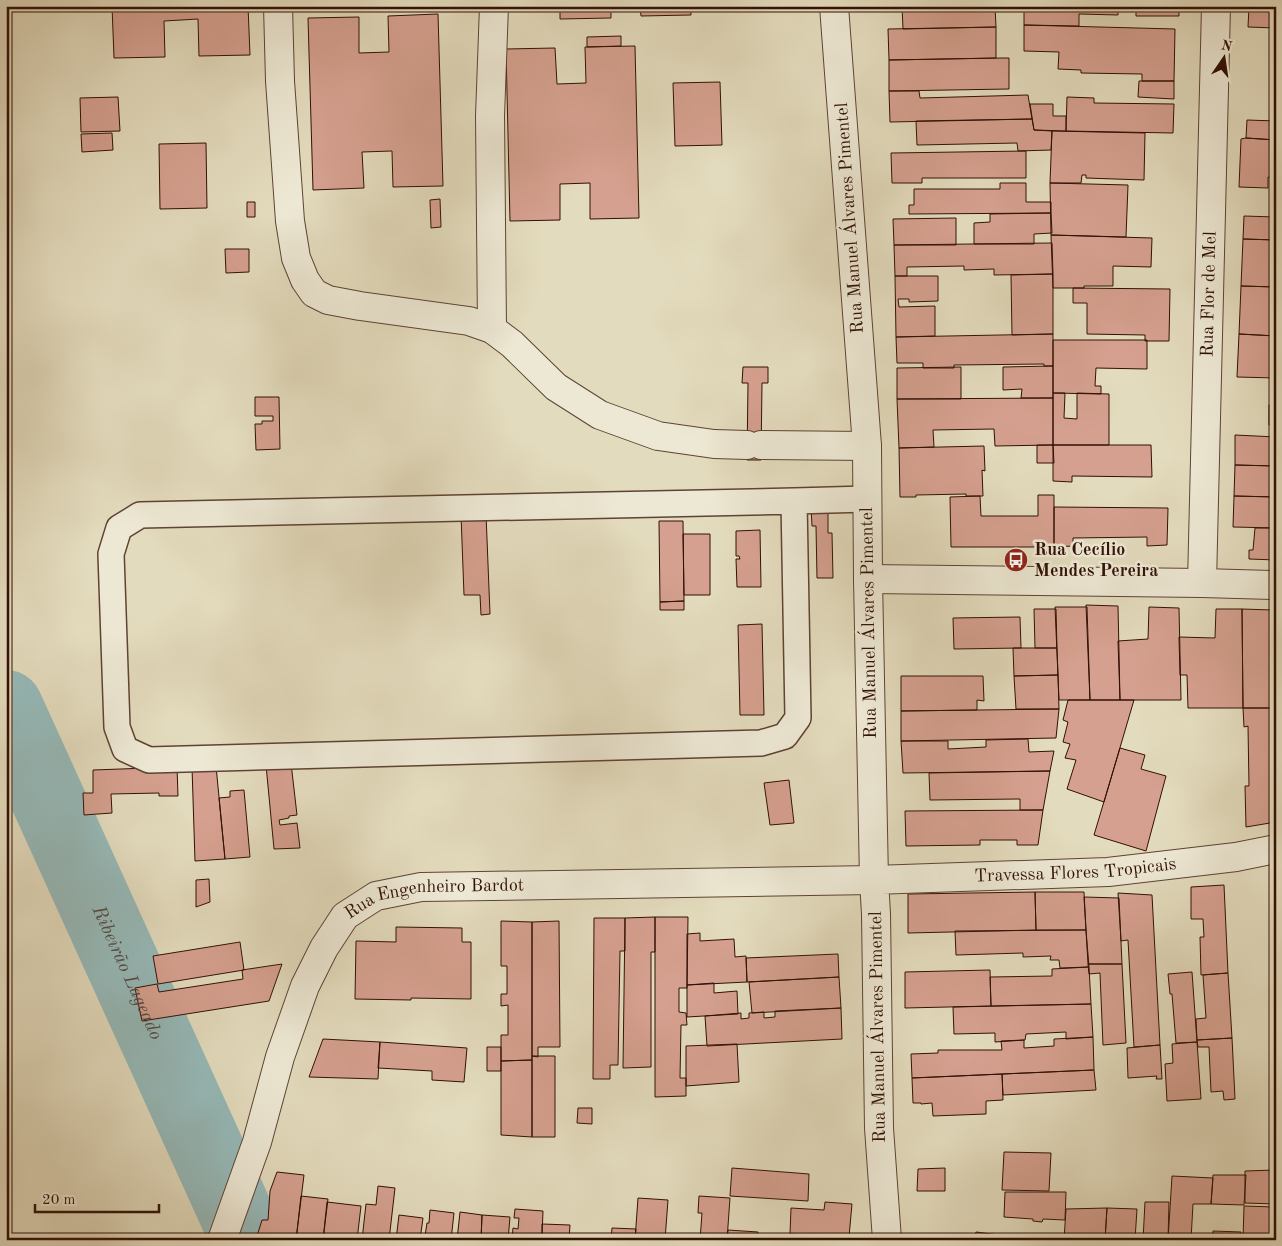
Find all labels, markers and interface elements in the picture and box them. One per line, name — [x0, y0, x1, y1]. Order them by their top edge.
north arrow — [1200, 32, 1250, 82]
text: N — [1220, 38, 1234, 54]
street label: Rua Manuel Álvares Pimentel — [829, 102, 867, 334]
street label: Rua Flor de Mel — [1198, 231, 1220, 357]
street label: Rua Manuel Álvares Pimentel — [854, 507, 880, 739]
place label: Rua Cecílio Mendes Pereira — [1034, 541, 1158, 580]
bus stop icon: Rua Cecílio Mendes Pereira — [1003, 547, 1029, 573]
street label: Travessa Flores Tropicais — [974, 855, 1178, 886]
street label: Rua Engenheiro Bardot — [342, 876, 524, 923]
water label: Ribeirão Lageado — [88, 902, 165, 1043]
street label: Rua Manuel Álvares Pimentel — [863, 911, 889, 1143]
scale bar — [35, 1181, 159, 1213]
text: 20 m — [42, 1193, 76, 1208]

